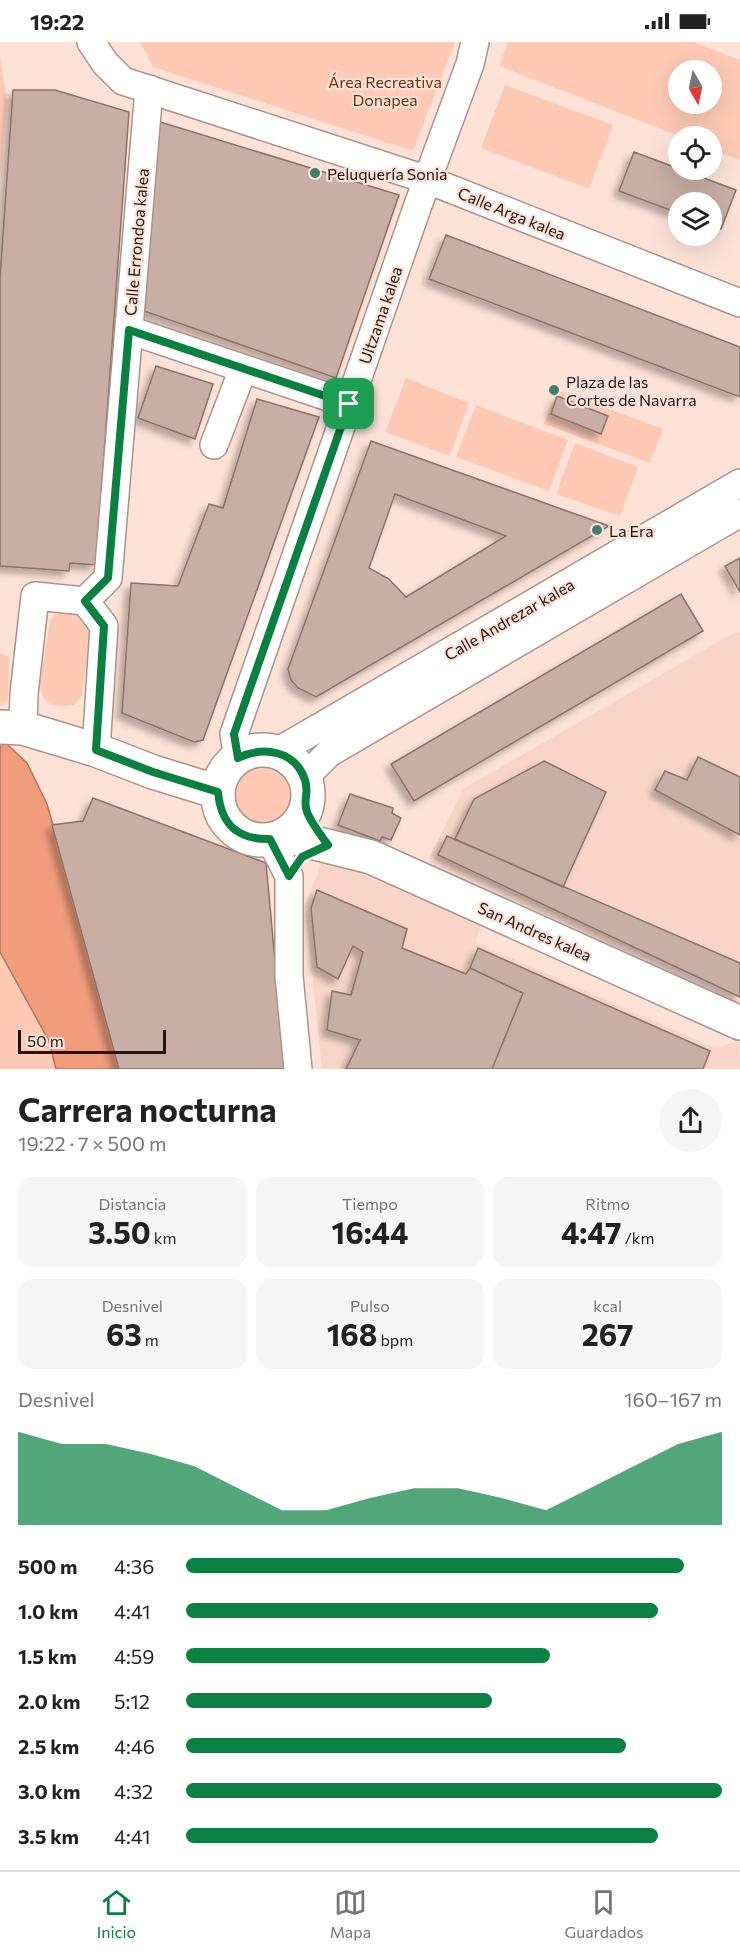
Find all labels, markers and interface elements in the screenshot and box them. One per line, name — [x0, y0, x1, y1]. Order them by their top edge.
text: 19:22 — [30, 8, 84, 35]
north arrow — [668, 60, 722, 114]
map controls — [668, 60, 722, 246]
park label: Área Recreativa Donapea — [328, 72, 442, 109]
button: locate — [668, 126, 722, 180]
place label: Peluquería Sonia — [327, 164, 447, 183]
marker: Peluquería Sonia — [308, 166, 322, 180]
street label: Calle Errondoa kalea — [120, 168, 152, 316]
street label: Calle Arga kalea — [455, 183, 569, 243]
button: layers — [668, 192, 722, 246]
street label: Ultzama kalea — [354, 264, 406, 366]
place label: Plaza de las Cortes de Navarra — [566, 372, 697, 409]
pin — [323, 378, 374, 429]
marker: Plaza de las Cortes de Navarra — [547, 383, 561, 397]
icon: arrive — [332, 387, 365, 420]
place label: La Era — [609, 521, 654, 540]
marker: La Era — [590, 523, 604, 537]
street label: Calle Andrezar kalea — [441, 574, 577, 664]
street label: San Andres kalea — [475, 897, 595, 965]
scale bar — [18, 1027, 166, 1055]
text: 50 m — [27, 1031, 64, 1050]
text: Carrera nocturna — [18, 1088, 277, 1129]
button: share — [659, 1089, 722, 1152]
text: 19:22 · 7 × 500 m — [18, 1131, 166, 1155]
text: Distancia — [99, 1194, 166, 1213]
text: Tiempo — [342, 1194, 398, 1213]
text: Ritmo — [585, 1194, 630, 1213]
text: 3.50 — [88, 1213, 151, 1250]
text: 16:44 — [332, 1213, 408, 1250]
text: 4:47 — [561, 1213, 622, 1250]
text: km — [151, 1228, 176, 1247]
text: /km — [622, 1228, 654, 1247]
text: Desnivel — [102, 1296, 163, 1315]
text: Pulso — [350, 1296, 390, 1315]
text: kcal — [593, 1296, 622, 1315]
text: 63 — [106, 1315, 142, 1352]
text: 168 — [327, 1315, 377, 1352]
text: 267 — [582, 1315, 633, 1352]
text: m — [142, 1330, 159, 1349]
text: bpm — [377, 1330, 413, 1349]
text: Desnivel — [18, 1387, 95, 1411]
text: 160–167 m — [624, 1387, 722, 1411]
text: 500 m — [18, 1554, 78, 1578]
text: 4:36 — [114, 1554, 154, 1578]
text: 1.0 km — [18, 1599, 78, 1623]
text: 4:41 — [114, 1599, 151, 1623]
text: 1.5 km — [18, 1644, 77, 1668]
text: 4:59 — [114, 1644, 154, 1668]
text: 2.0 km — [18, 1689, 80, 1713]
text: 5:12 — [114, 1689, 150, 1713]
text: 2.5 km — [18, 1734, 79, 1758]
text: 4:46 — [114, 1734, 155, 1758]
text: 3.0 km — [18, 1779, 80, 1803]
text: 4:32 — [114, 1779, 153, 1803]
text: 3.5 km — [18, 1824, 79, 1848]
text: 4:41 — [114, 1824, 151, 1848]
tab: Inicio — [97, 1886, 136, 1941]
tab: Mapa — [330, 1886, 371, 1941]
tab: Guardados — [565, 1886, 643, 1941]

